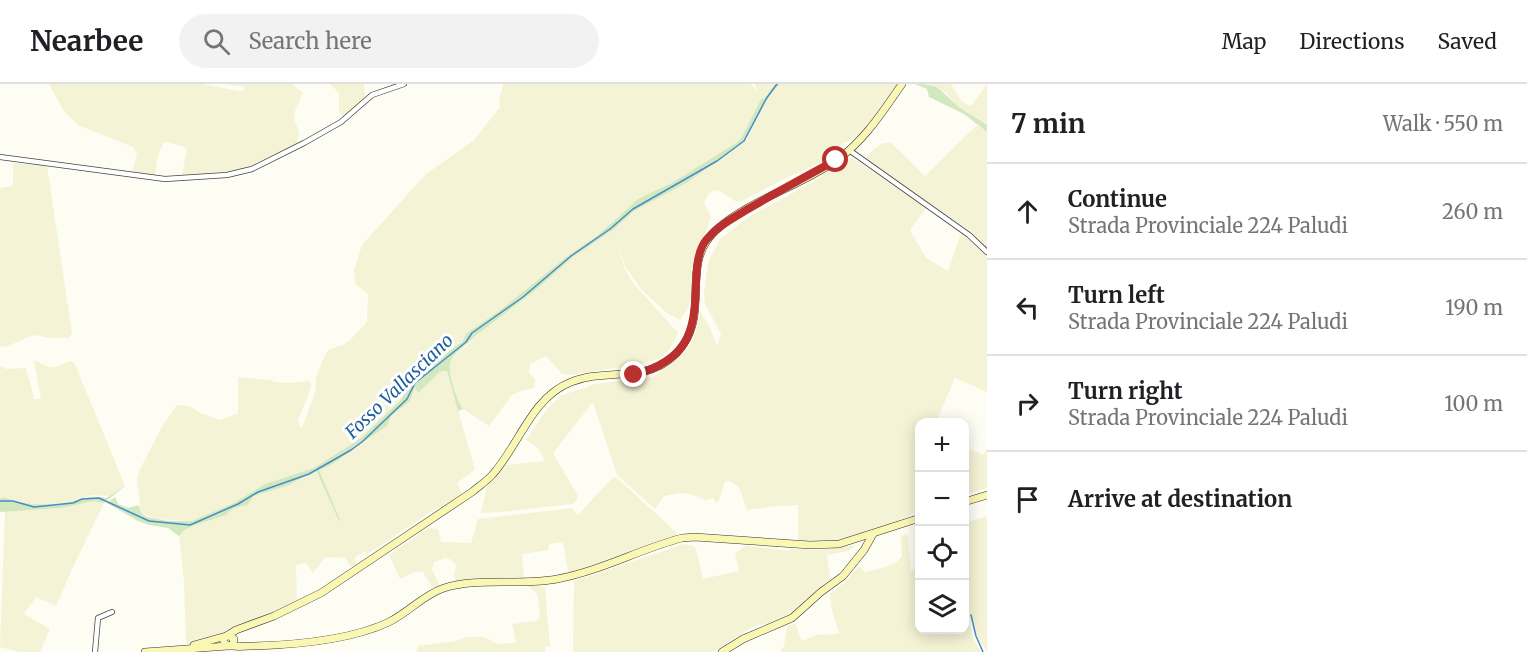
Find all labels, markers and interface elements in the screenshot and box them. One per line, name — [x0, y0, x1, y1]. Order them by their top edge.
search box — [179, 14, 599, 68]
text: Nearbee — [30, 23, 143, 59]
icon: search — [200, 25, 233, 58]
text: Search here — [248, 27, 372, 55]
text: Map — [1222, 28, 1266, 55]
text: Directions — [1299, 28, 1404, 55]
text: Saved — [1437, 28, 1497, 55]
text: 7 min — [1011, 107, 1085, 140]
text: Walk · 550 m — [1383, 111, 1503, 136]
route start — [822, 146, 848, 172]
text: Continue — [1068, 185, 1167, 213]
icon: ahead — [1011, 195, 1044, 228]
text: 260 m — [1442, 199, 1503, 224]
text: Strada Provinciale 224 Paludi — [1068, 213, 1348, 238]
text: Turn left — [1068, 281, 1165, 309]
icon: left — [1011, 291, 1044, 324]
text: 190 m — [1445, 295, 1503, 320]
text: Strada Provinciale 224 Paludi — [1068, 309, 1348, 334]
water label: Fosso Vallasciano — [339, 329, 458, 444]
route end — [620, 361, 646, 387]
text: Turn right — [1068, 377, 1182, 405]
icon: right — [1011, 387, 1044, 420]
text: 100 m — [1444, 391, 1503, 416]
text: Strada Provinciale 224 Paludi — [1068, 405, 1348, 430]
map controls — [915, 418, 969, 634]
button: + — [915, 418, 969, 472]
button: − — [915, 472, 969, 526]
icon: arrive — [1011, 483, 1044, 516]
text: Arrive at destination — [1068, 485, 1292, 513]
button: locate — [915, 526, 969, 580]
button: layers — [915, 580, 969, 634]

